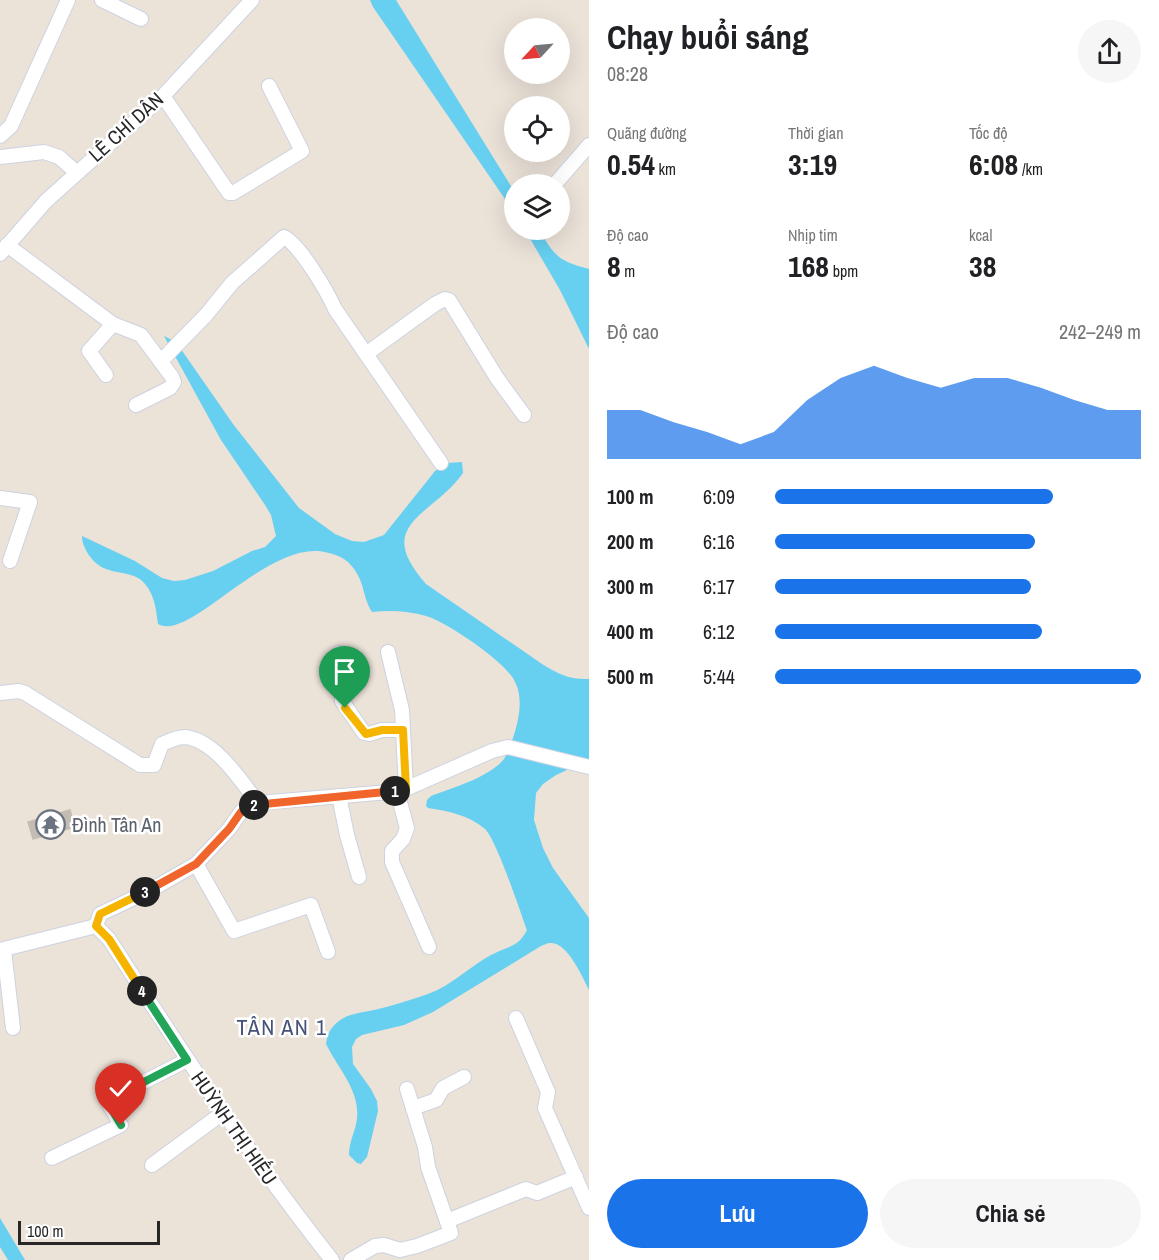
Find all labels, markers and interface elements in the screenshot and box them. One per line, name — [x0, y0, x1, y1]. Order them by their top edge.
text: Chạy buổi sáng — [607, 15, 809, 59]
north arrow — [504, 18, 570, 84]
map controls — [504, 18, 570, 240]
button: share — [1078, 20, 1141, 83]
text: 08:28 — [607, 60, 648, 87]
street label: LÊ CHÍ DÂN — [82, 86, 169, 167]
button: locate — [504, 96, 570, 162]
text: Quãng đường — [607, 122, 687, 144]
text: Thời gian — [788, 122, 843, 144]
text: Tốc độ — [969, 122, 1008, 144]
text: 0.54 — [607, 144, 655, 184]
text: 3:19 — [788, 144, 837, 184]
text: 6:08 — [969, 144, 1018, 184]
text: km — [655, 158, 676, 180]
text: /km — [1018, 158, 1043, 180]
button: layers — [504, 174, 570, 240]
text: Độ cao — [607, 224, 649, 246]
text: Nhịp tim — [788, 224, 838, 246]
text: kcal — [969, 224, 992, 246]
text: 8 — [607, 246, 621, 286]
text: 168 — [788, 246, 829, 286]
text: 38 — [969, 246, 996, 286]
text: m — [621, 260, 635, 282]
text: bpm — [829, 260, 858, 282]
text: Độ cao — [607, 318, 659, 345]
text: 242–249 m — [1059, 318, 1141, 345]
text: 100 m — [607, 483, 654, 510]
text: 6:09 — [703, 483, 735, 510]
text: 200 m — [607, 528, 654, 555]
text: 6:16 — [703, 528, 735, 555]
text: 300 m — [607, 573, 654, 600]
text: 6:17 — [703, 573, 735, 600]
text: 400 m — [607, 618, 654, 645]
text: 6:12 — [703, 618, 735, 645]
pin — [319, 646, 370, 708]
icon: arrive — [328, 655, 361, 688]
text: 500 m — [607, 663, 654, 690]
text: 5:44 — [703, 663, 735, 690]
pin: 1 — [380, 776, 410, 806]
text: 1 — [391, 780, 399, 802]
pin: 2 — [239, 790, 269, 820]
text: 2 — [250, 794, 258, 816]
temple icon: Đình Tân An — [35, 809, 67, 841]
place label: Đình Tân An — [72, 811, 161, 838]
pin: 3 — [130, 877, 160, 907]
text: 3 — [141, 881, 149, 903]
pin: 4 — [127, 976, 157, 1006]
text: 4 — [138, 980, 146, 1002]
district label: TÂN AN 1 — [237, 1012, 327, 1042]
pin — [95, 1063, 146, 1125]
street label: HUỲNH THỊ HIẾU — [185, 1066, 284, 1190]
icon: check — [104, 1072, 137, 1105]
button: Lưu — [607, 1179, 868, 1248]
button: Chia sẻ — [880, 1179, 1141, 1248]
scale bar — [18, 1218, 160, 1246]
text: 100 m — [27, 1220, 63, 1242]

